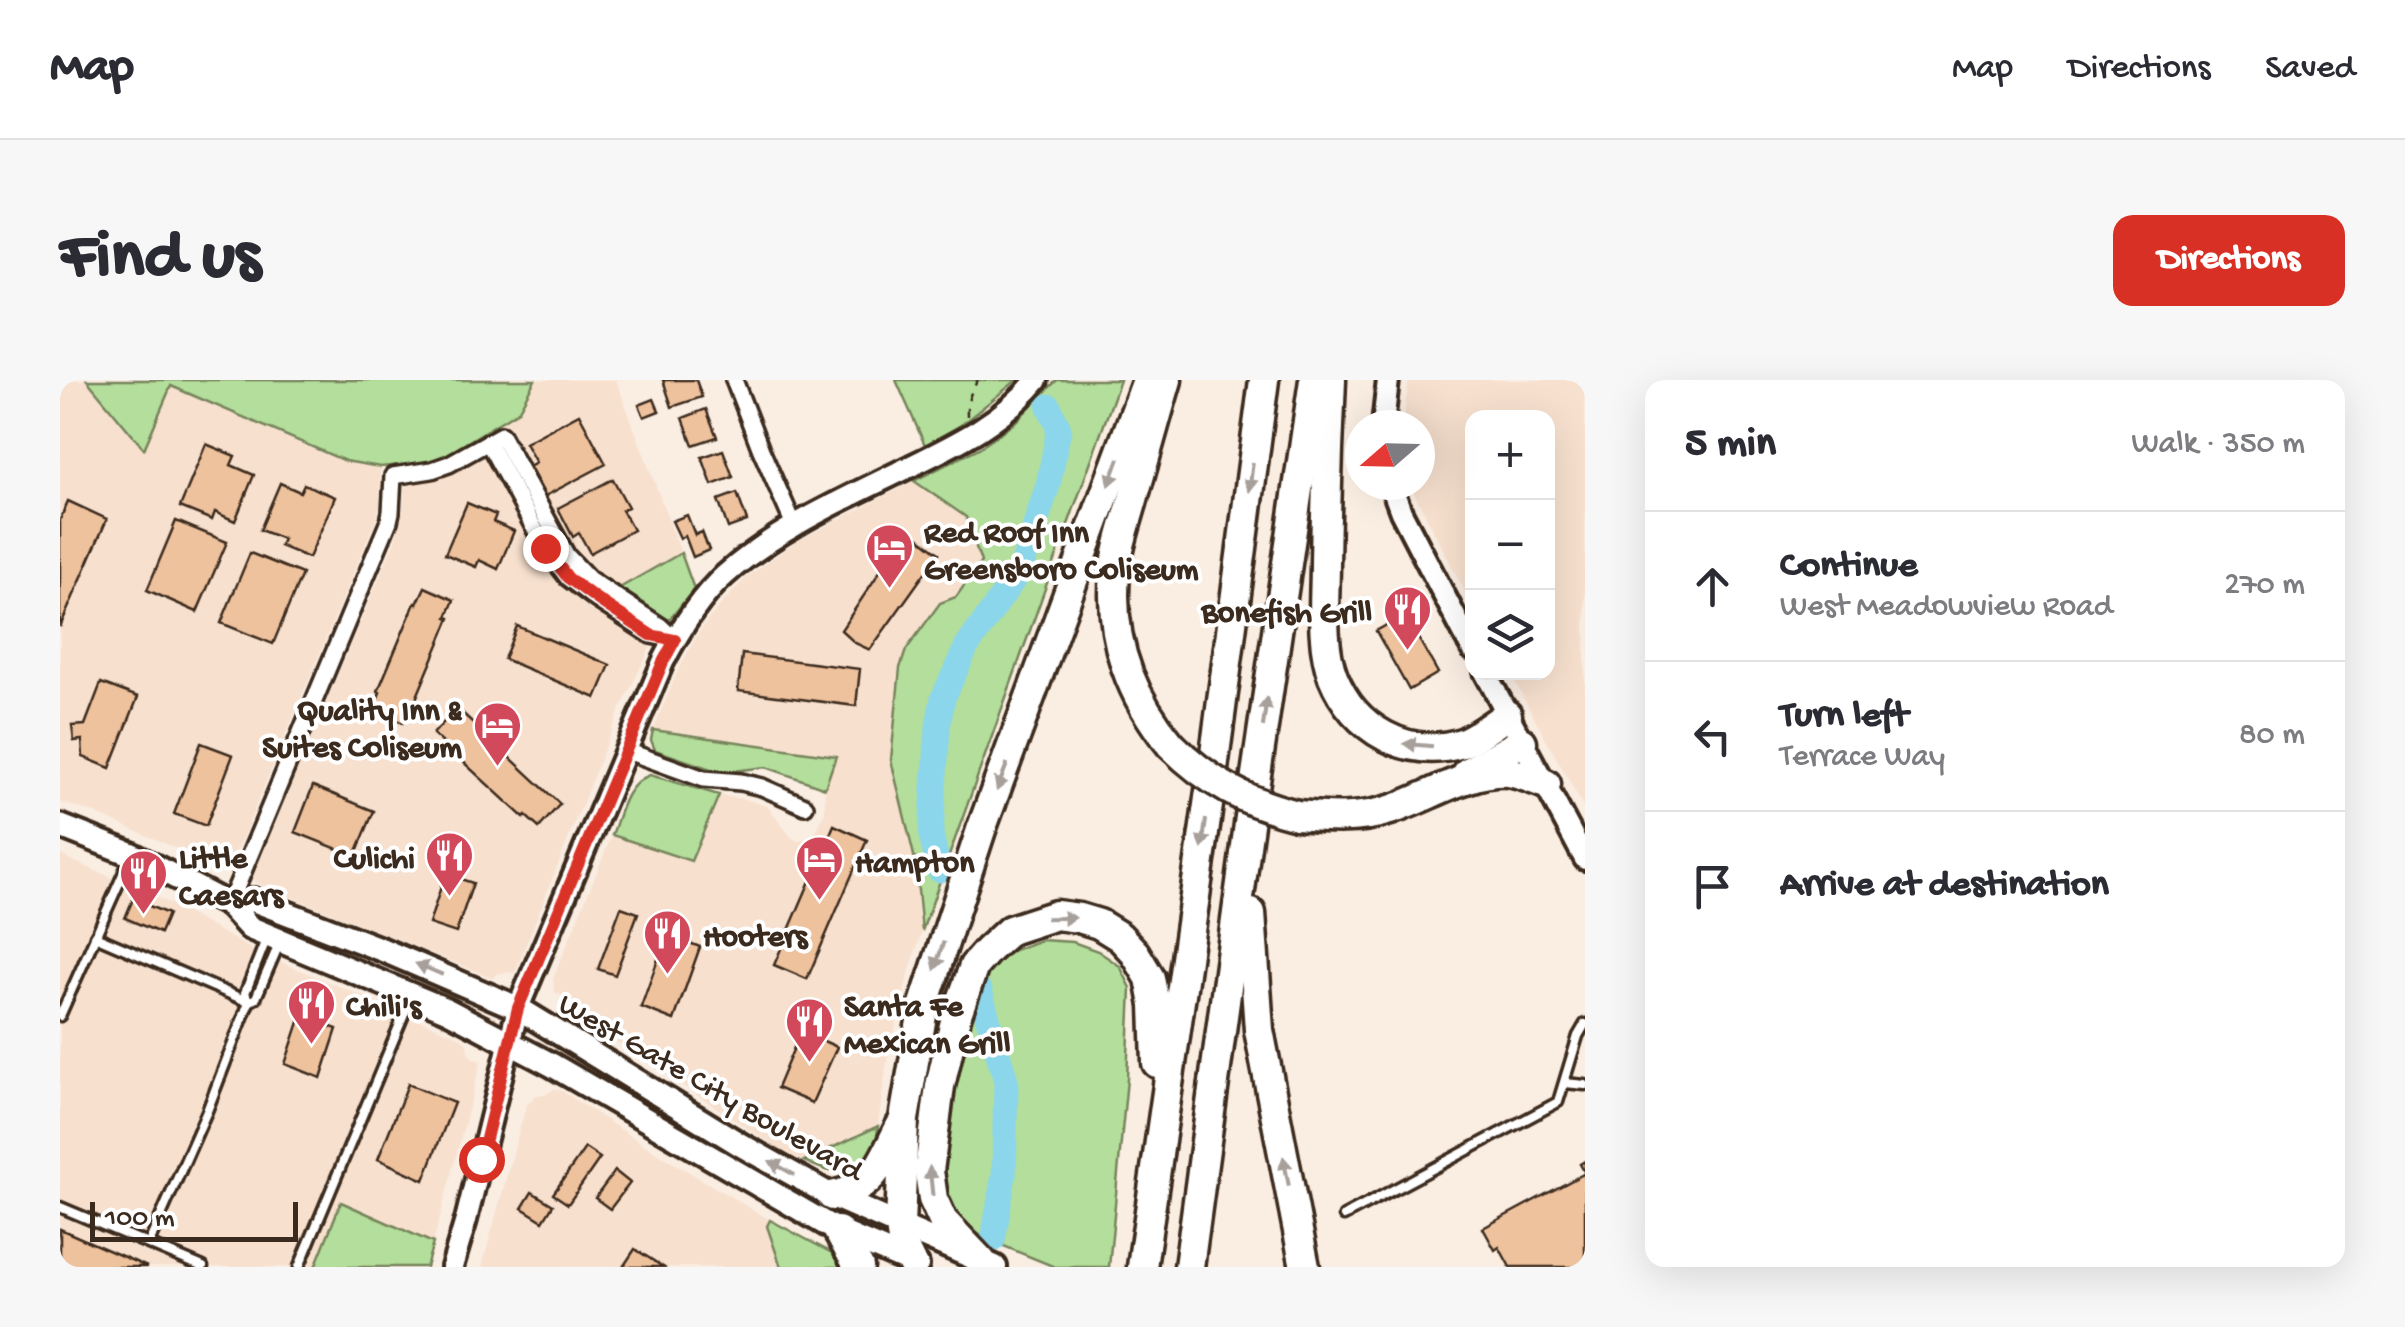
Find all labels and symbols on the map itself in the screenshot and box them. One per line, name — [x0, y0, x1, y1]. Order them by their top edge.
north arrow — [1345, 410, 1435, 500]
one-way arrow — [1106, 457, 1121, 487]
one-way arrow — [1243, 461, 1259, 493]
place label: Red Roof Inn Greensboro Coliseum — [923, 516, 1199, 591]
hotel icon: Red Roof Inn Greensboro Coliseum — [863, 522, 915, 590]
route end — [523, 526, 569, 572]
restaurant icon: Bonefish Grill — [1381, 584, 1433, 652]
place label: Bonefish Grill — [1200, 596, 1372, 634]
place label: Quality Inn & Suites Coliseum — [262, 694, 462, 769]
one-way arrow — [1258, 695, 1274, 727]
hotel icon: Quality Inn & Suites Coliseum — [471, 700, 523, 768]
one-way arrow — [1402, 737, 1433, 753]
one-way arrow — [993, 762, 1009, 792]
one-way arrow — [1195, 818, 1211, 850]
restaurant icon: Culichi — [424, 830, 476, 898]
hotel icon: Hampton — [794, 834, 846, 902]
place label: Little Caesars — [179, 842, 286, 917]
place label: Culichi — [334, 842, 415, 880]
place label: Hampton — [855, 846, 975, 884]
restaurant icon: Little Caesars — [118, 848, 170, 916]
restaurant icon: Hooters — [642, 908, 694, 976]
one-way arrow — [1046, 910, 1077, 926]
place label: Hooters — [703, 920, 809, 958]
one-way arrow — [931, 942, 946, 972]
one-way arrow — [414, 961, 444, 977]
restaurant icon: Chili's — [285, 978, 337, 1046]
street label: West Gate City Boulevard — [550, 987, 871, 1193]
place label: Chili's — [346, 990, 424, 1028]
place label: Santa Fe Mexican Grill — [844, 990, 1010, 1065]
restaurant icon: Santa Fe Mexican Grill — [783, 996, 835, 1064]
route start — [459, 1137, 505, 1183]
one-way arrow — [1277, 1156, 1293, 1187]
one-way arrow — [768, 1160, 796, 1178]
one-way arrow — [923, 1165, 939, 1196]
scale bar — [90, 1197, 298, 1241]

